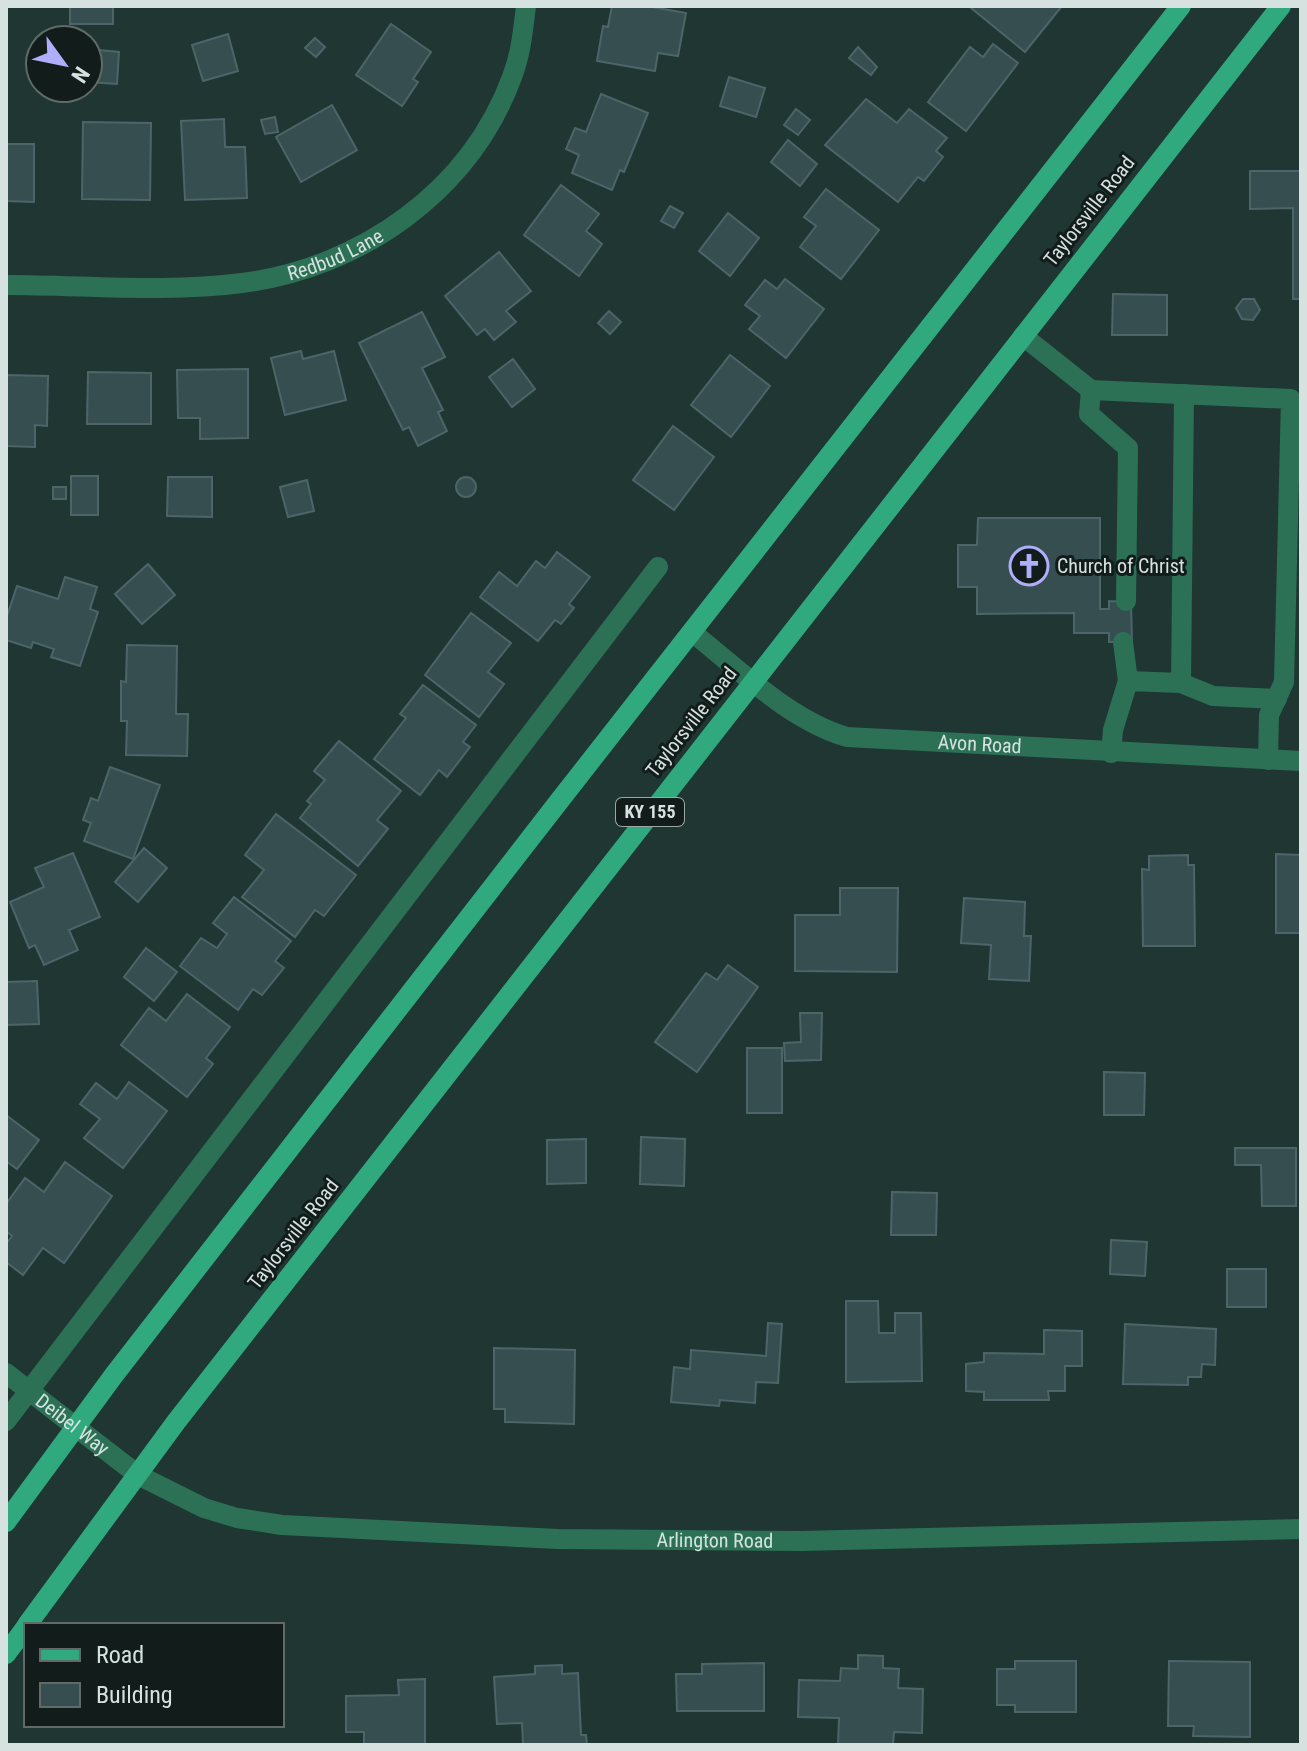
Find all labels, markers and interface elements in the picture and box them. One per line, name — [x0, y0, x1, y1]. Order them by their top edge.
north arrow — [24, 24, 104, 104]
text: N — [66, 62, 95, 87]
street label: Taylorsville Road — [1038, 151, 1140, 271]
street label: Redbud Lane — [285, 224, 388, 286]
church icon: Church of Christ — [1008, 545, 1050, 587]
place label: Church of Christ — [1057, 554, 1185, 578]
street label: Taylorsville Road — [640, 662, 742, 782]
street label: Avon Road — [937, 730, 1022, 758]
road number: KY 155 — [616, 798, 684, 826]
street label: Taylorsville Road — [242, 1174, 344, 1294]
street label: Deibel Way — [31, 1388, 114, 1460]
street label: Arlington Road — [657, 1528, 773, 1553]
legend — [24, 1623, 284, 1727]
text: Road — [96, 1641, 144, 1669]
text: Building — [96, 1681, 173, 1709]

